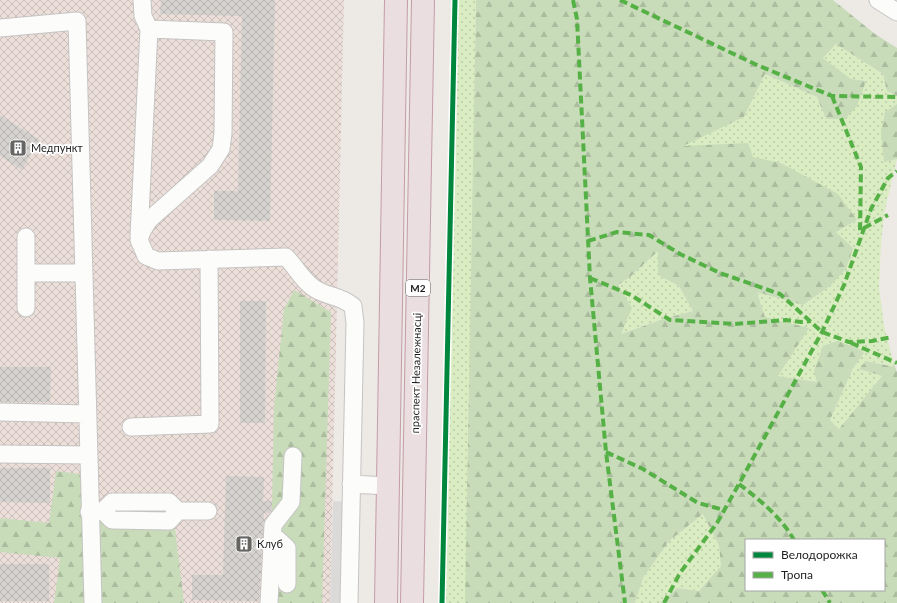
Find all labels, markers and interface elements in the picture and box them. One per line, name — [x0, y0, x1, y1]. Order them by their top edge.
building icon: Медпункт — [8, 138, 28, 158]
place label: Медпункт — [31, 141, 83, 154]
road number: М2 — [406, 280, 430, 296]
street label: праспект Незалежнасці — [408, 312, 423, 433]
building icon: Клуб — [234, 534, 254, 554]
place label: Клуб — [257, 537, 283, 550]
legend — [745, 539, 885, 591]
text: Велодорожка — [781, 547, 858, 562]
text: Тропа — [781, 567, 813, 582]

